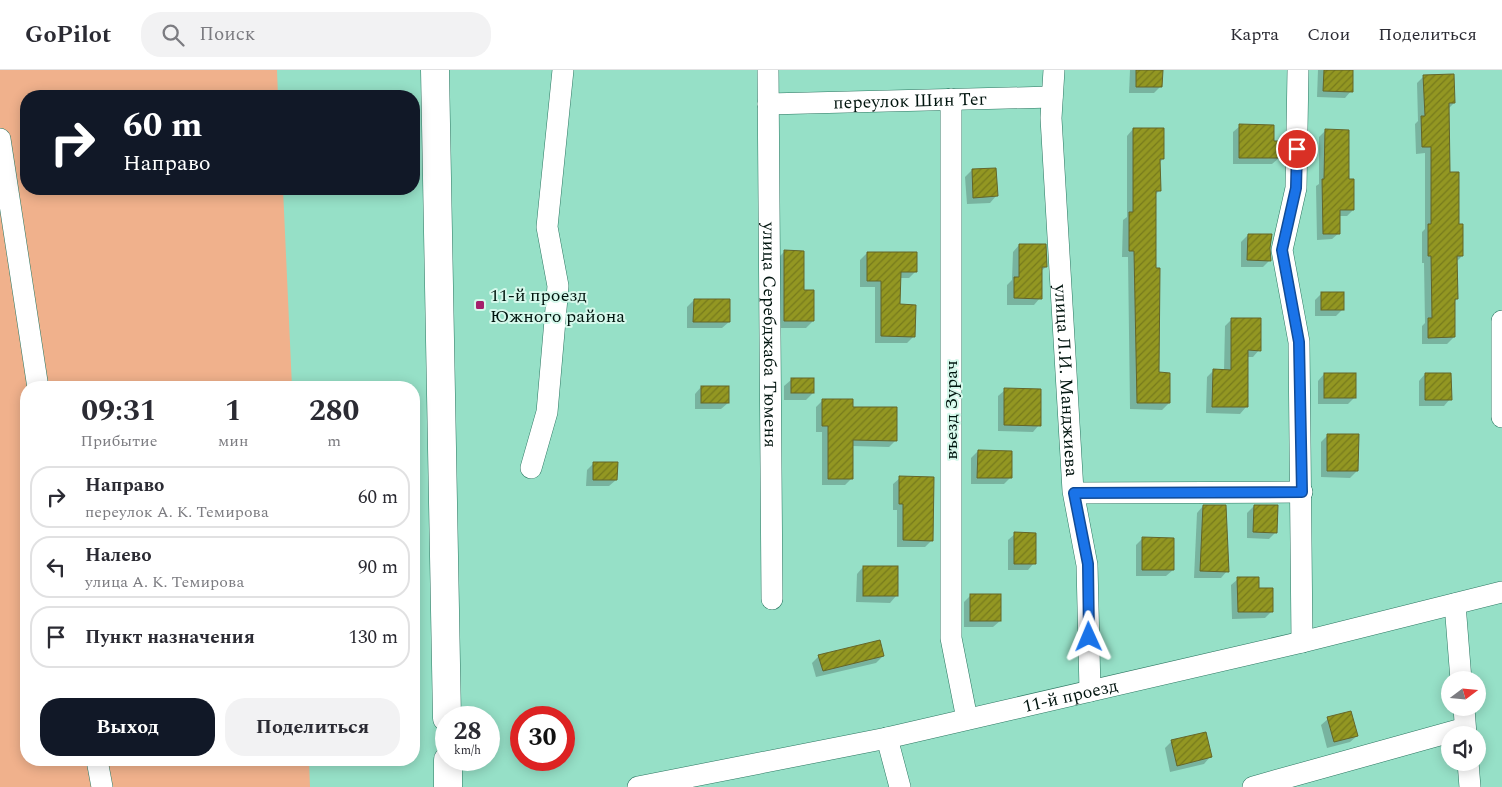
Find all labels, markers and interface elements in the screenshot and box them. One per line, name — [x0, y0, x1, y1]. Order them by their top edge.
search box — [141, 12, 491, 57]
text: GoPilot — [25, 17, 111, 53]
text: Поиск — [199, 20, 255, 49]
icon: search — [159, 21, 187, 49]
text: Карта — [1230, 21, 1279, 48]
text: Слои — [1307, 21, 1350, 48]
text: Поделиться — [1378, 21, 1477, 48]
street label: переулок Шин Тег — [833, 86, 987, 116]
text: 60 m — [123, 99, 203, 152]
icon: right — [40, 110, 105, 175]
pin — [1276, 128, 1318, 170]
icon: arrive — [1283, 135, 1311, 163]
text: Направо — [123, 147, 211, 180]
street label: улица Серебджаба Тюменя — [755, 221, 784, 448]
place label: 11-й проезд Южного района — [490, 282, 625, 330]
street label: улица Л.И. Манджиева — [1047, 283, 1085, 478]
marker: 11-й проезд Южного района — [474, 299, 486, 311]
street label: въезд Зурач — [938, 360, 965, 460]
text: 09:31 — [81, 388, 157, 434]
text: 1 — [225, 388, 242, 434]
text: 280 — [309, 388, 359, 434]
text: Прибытие — [81, 429, 157, 453]
text: мин — [218, 429, 248, 453]
text: m — [327, 429, 341, 453]
text: Направо — [85, 471, 164, 500]
icon: right — [42, 483, 70, 511]
text: 60 m — [358, 483, 398, 512]
text: переулок А. К. Темирова — [85, 500, 269, 524]
text: Налево — [85, 541, 152, 570]
icon: left — [42, 553, 70, 581]
text: 90 m — [358, 553, 398, 582]
text: улица А. К. Темирова — [85, 570, 244, 594]
position arrow — [1062, 610, 1114, 662]
icon: arrive — [42, 623, 70, 651]
text: Пункт назначения — [85, 623, 255, 652]
text: 130 m — [348, 623, 398, 652]
north arrow — [1441, 671, 1486, 716]
map controls — [1441, 671, 1486, 771]
street label: 11-й проезд — [1020, 672, 1121, 720]
button: Выход — [40, 698, 215, 756]
button: Поделиться — [225, 698, 400, 756]
speed limit sign: 30 — [510, 706, 575, 771]
text: 28 — [453, 713, 482, 751]
button: sound — [1441, 726, 1486, 771]
text: km/h — [454, 741, 481, 760]

